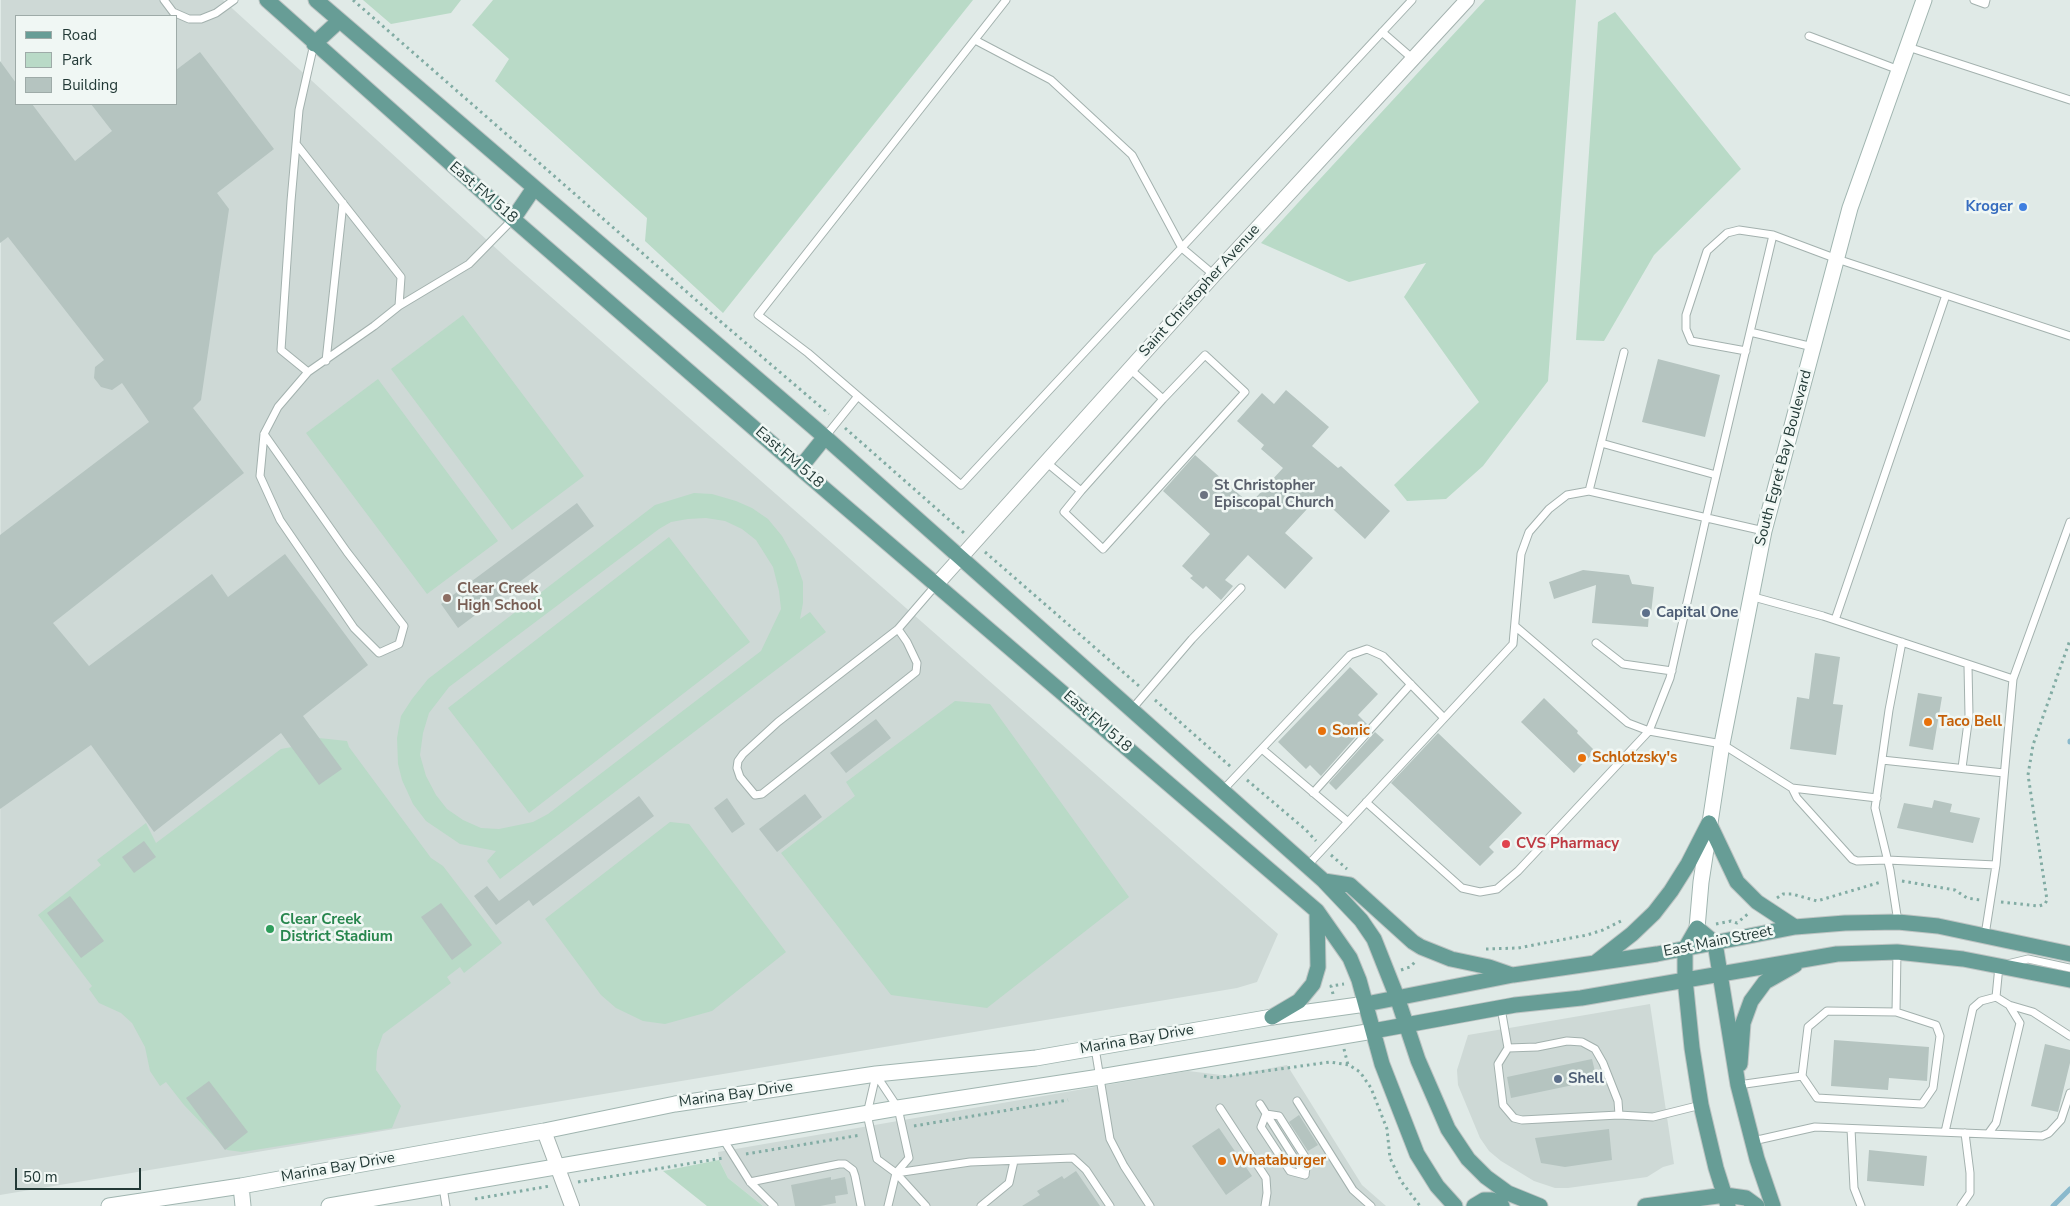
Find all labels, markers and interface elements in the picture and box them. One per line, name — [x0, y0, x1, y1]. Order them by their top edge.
legend — [15, 15, 178, 105]
text: Road — [62, 25, 97, 45]
text: Park — [62, 50, 92, 70]
text: Building — [62, 75, 118, 95]
street label: East FM 518 — [445, 158, 521, 228]
place label: Kroger — [1966, 198, 2013, 216]
marker: Kroger — [2017, 201, 2029, 213]
street label: Saint Christopher Avenue — [1136, 221, 1264, 361]
street label: South Egret Bay Boulevard — [1752, 368, 1816, 548]
street label: East FM 518 — [751, 423, 827, 493]
place label: St Christopher Episcopal Church — [1214, 477, 1334, 512]
marker: St Christopher Episcopal Church — [1198, 489, 1210, 501]
place label: Clear Creek High School — [457, 580, 542, 615]
marker: Clear Creek High School — [441, 592, 453, 604]
place label: Capital One — [1656, 604, 1738, 622]
marker: Capital One — [1640, 607, 1652, 619]
street label: East FM 518 — [1059, 687, 1135, 757]
place label: Taco Bell — [1938, 713, 2002, 731]
marker: Taco Bell — [1922, 716, 1934, 728]
place label: Sonic — [1332, 722, 1370, 740]
marker: Sonic — [1316, 725, 1328, 737]
place label: Schlotzsky's — [1592, 749, 1677, 767]
marker: Schlotzsky's — [1576, 752, 1588, 764]
place label: CVS Pharmacy — [1516, 835, 1619, 853]
marker: CVS Pharmacy — [1500, 838, 1512, 850]
place label: Clear Creek District Stadium — [280, 911, 393, 946]
marker: Clear Creek District Stadium — [264, 923, 276, 935]
street label: East Main Street — [1662, 923, 1774, 961]
street label: Marina Bay Drive — [1079, 1021, 1195, 1059]
place label: Shell — [1568, 1070, 1604, 1088]
marker: Shell — [1552, 1073, 1564, 1085]
street label: Marina Bay Drive — [678, 1078, 794, 1112]
street label: Marina Bay Drive — [280, 1149, 396, 1187]
place label: Whataburger — [1232, 1152, 1326, 1170]
marker: Whataburger — [1216, 1155, 1228, 1167]
scale bar — [18, 1158, 144, 1190]
text: 50 m — [23, 1167, 58, 1187]

